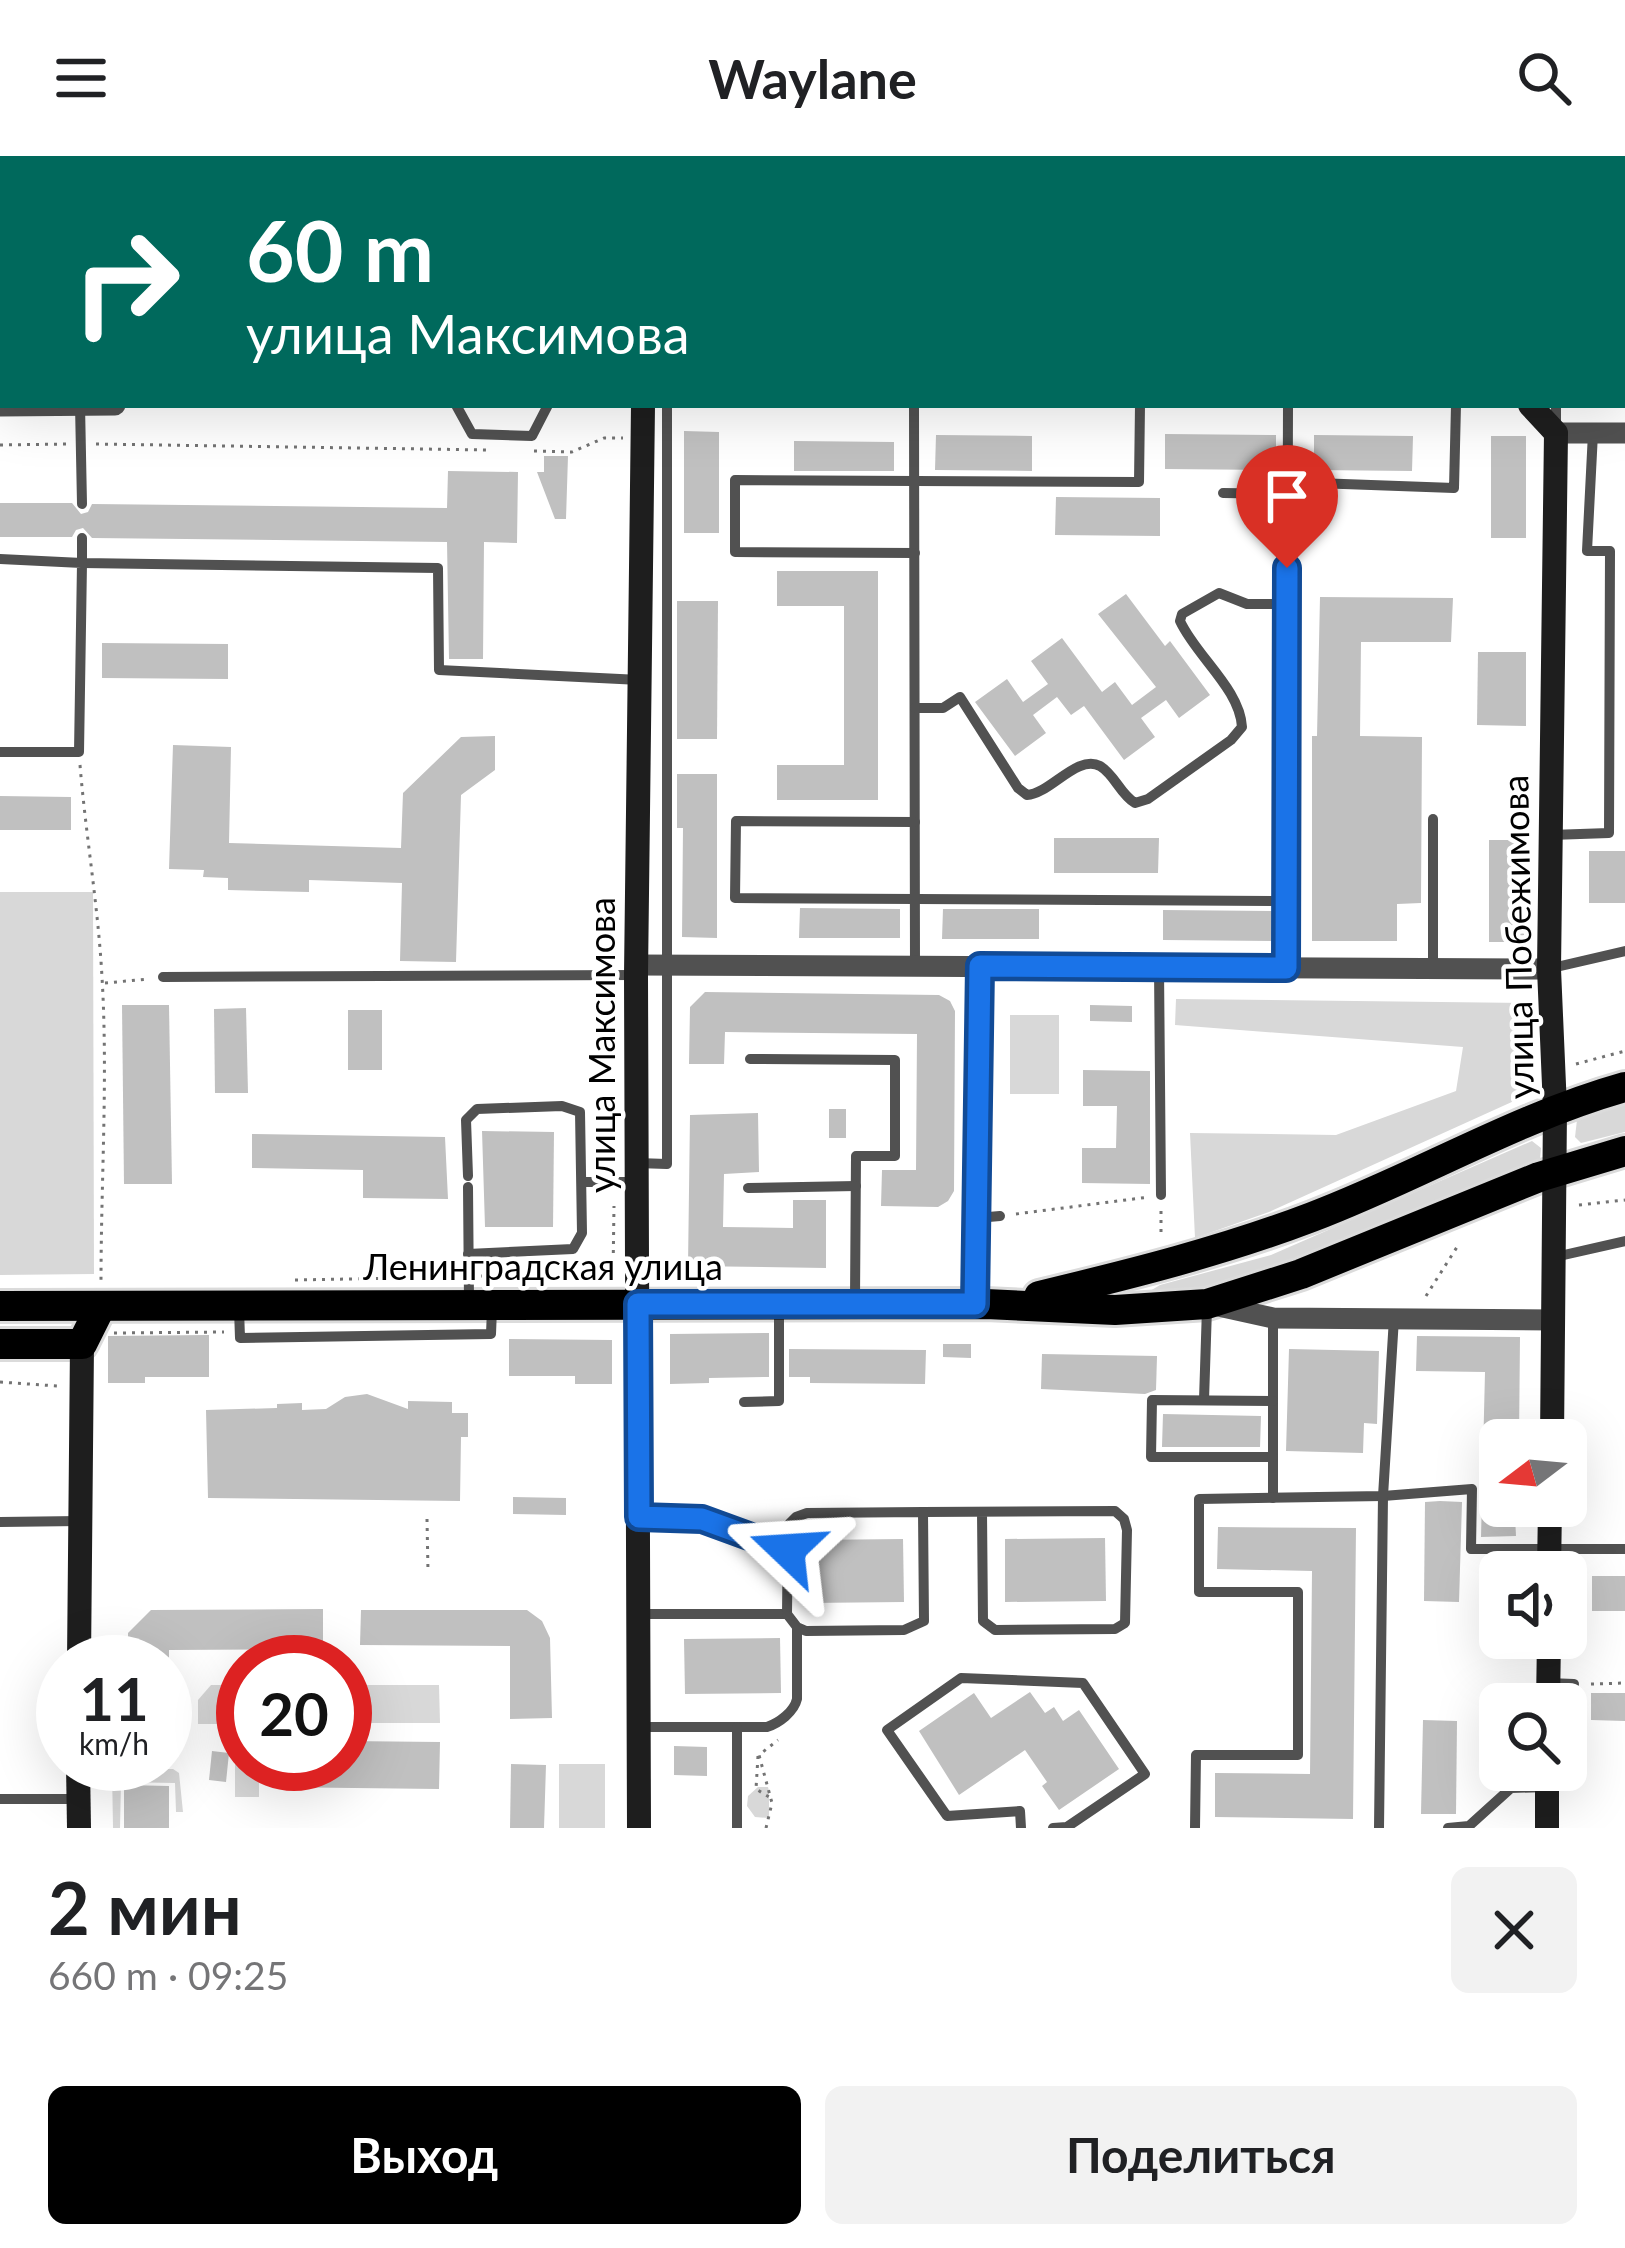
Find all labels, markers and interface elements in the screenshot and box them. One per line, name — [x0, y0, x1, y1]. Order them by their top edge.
icon: menu — [48, 45, 114, 111]
icon: search — [1511, 45, 1577, 111]
text: Waylane — [708, 46, 917, 111]
text: 60 m — [246, 199, 434, 300]
icon: right — [48, 204, 204, 360]
text: улица Максимова — [246, 301, 690, 366]
pin — [1236, 445, 1338, 568]
icon: arrive — [1254, 463, 1320, 529]
street label: улица Побежимова — [1492, 774, 1542, 1100]
street label: улица Максимова — [579, 897, 623, 1193]
street label: Ленинградская улица — [362, 1244, 723, 1288]
north arrow — [1479, 1419, 1587, 1527]
map controls — [1479, 1419, 1587, 1791]
position arrow — [724, 1487, 850, 1613]
button: sound — [1479, 1551, 1587, 1659]
speed limit sign: 20 — [216, 1635, 372, 1791]
text: 11 — [79, 1662, 149, 1734]
button: search — [1479, 1683, 1587, 1791]
text: km/h — [79, 1725, 149, 1761]
text: 2 мин — [48, 1864, 242, 1950]
button: close — [1451, 1867, 1577, 1993]
text: 660 m · 09:25 — [48, 1952, 288, 1998]
button: Выход — [48, 2086, 801, 2224]
button: Поделиться — [825, 2086, 1577, 2224]

